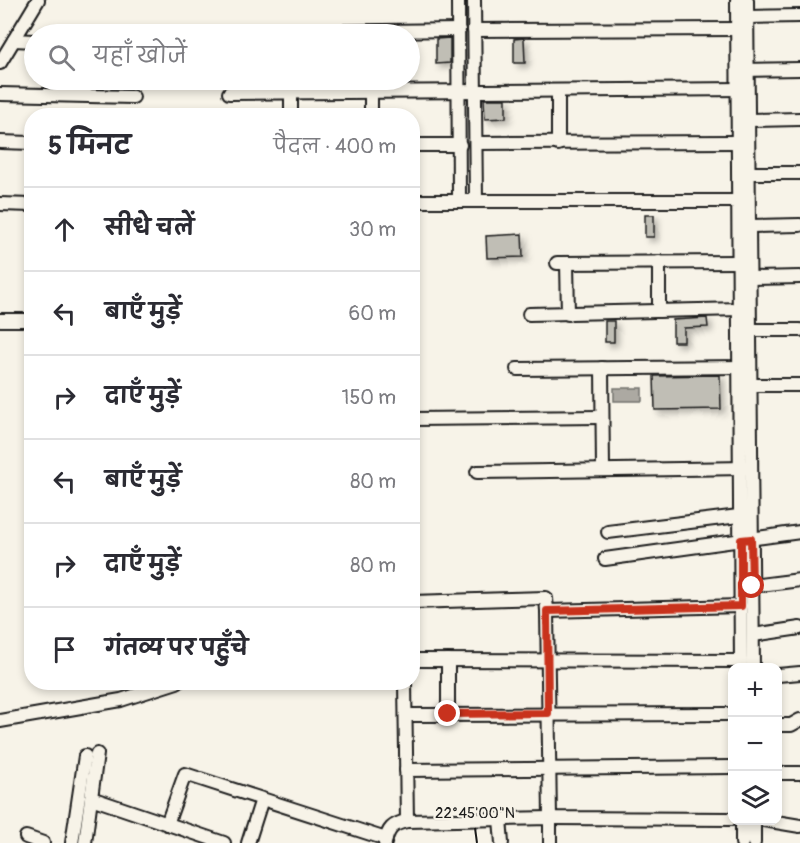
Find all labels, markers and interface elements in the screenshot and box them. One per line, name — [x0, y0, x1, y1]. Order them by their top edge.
search box — [24, 24, 420, 90]
icon: search — [45, 41, 78, 74]
text: यहाँ खोजें — [93, 42, 187, 70]
text: 5 मिनट — [48, 130, 131, 162]
text: पैदल · 400 m — [274, 134, 396, 159]
icon: ahead — [48, 213, 81, 246]
text: सीधे चलें — [105, 214, 194, 242]
text: 30 m — [349, 217, 396, 242]
icon: left — [48, 297, 81, 330]
text: बाएँ मुड़ें — [105, 298, 181, 326]
text: 60 m — [349, 301, 396, 326]
icon: right — [48, 381, 81, 414]
text: दाएँ मुड़ें — [105, 382, 181, 410]
text: 150 m — [342, 385, 396, 410]
icon: left — [48, 465, 81, 498]
text: बाएँ मुड़ें — [105, 466, 181, 494]
text: 80 m — [350, 469, 396, 494]
icon: right — [48, 549, 81, 582]
text: दाएँ मुड़ें — [105, 550, 181, 578]
text: 80 m — [350, 553, 396, 578]
route start — [738, 572, 764, 598]
icon: arrive — [48, 633, 81, 666]
text: गंतव्य पर पहुँचे — [105, 634, 248, 662]
map controls — [728, 663, 782, 825]
button: + — [728, 663, 782, 717]
route end — [434, 700, 460, 726]
button: − — [728, 717, 782, 771]
button: layers — [728, 771, 782, 825]
text: 22°45'00"N — [435, 804, 515, 823]

